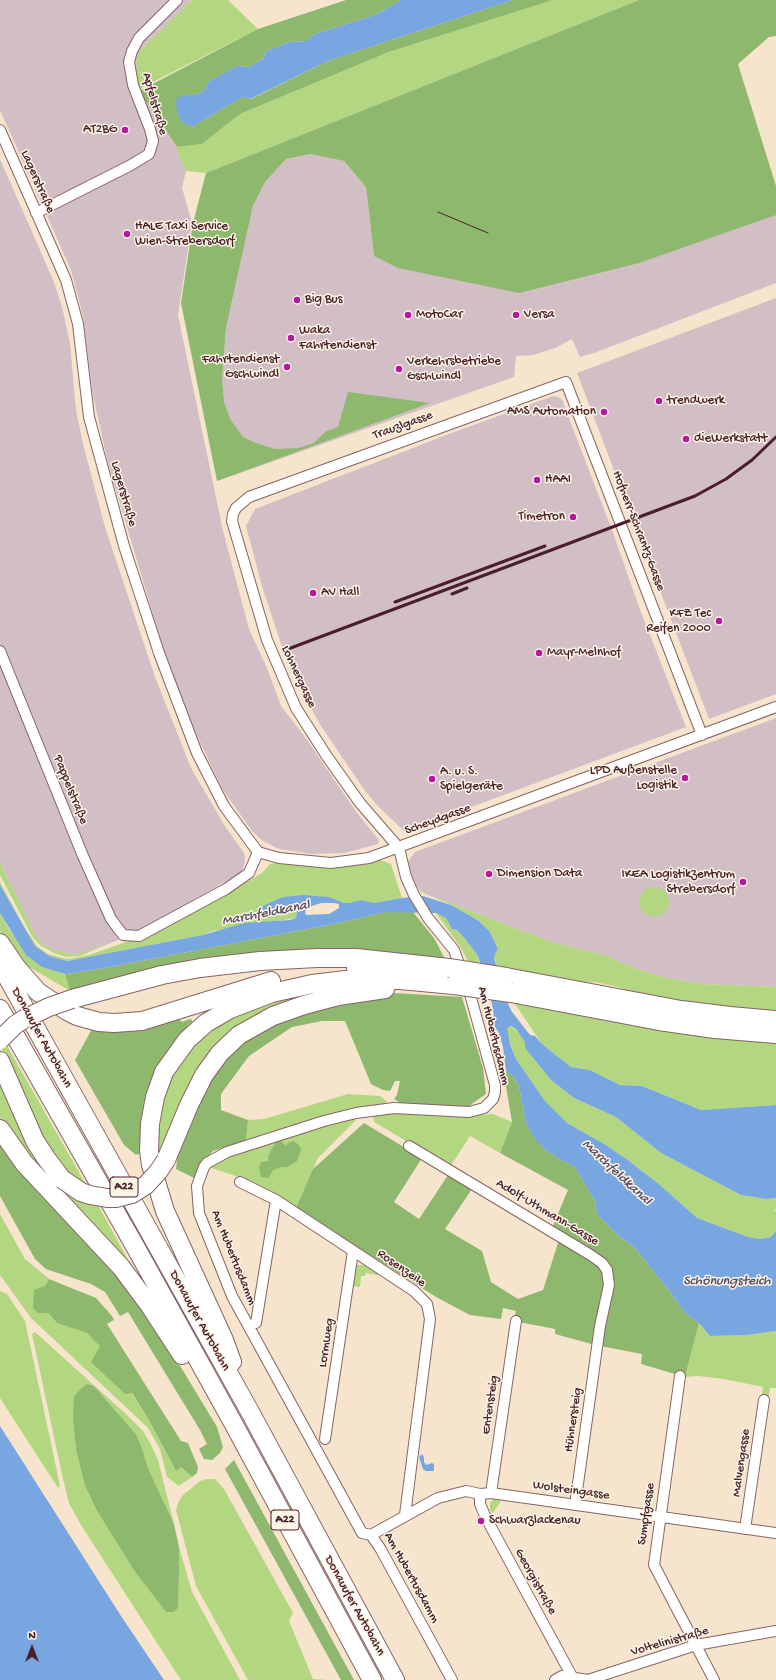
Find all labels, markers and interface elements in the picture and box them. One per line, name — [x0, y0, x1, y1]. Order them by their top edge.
street label: Apfelstraße — [138, 71, 170, 137]
place label: AT2BG — [83, 122, 117, 138]
marker: AT2BG — [120, 125, 130, 135]
street label: Lagerstraße — [16, 148, 58, 216]
place label: HALE Taxi Service Wien-Strebersdorf — [135, 219, 234, 250]
marker: HALE Taxi Service Wien-Strebersdorf — [122, 229, 132, 239]
place label: Big Bus — [305, 292, 342, 308]
marker: Big Bus — [292, 295, 302, 305]
place label: MotoCar — [416, 307, 463, 323]
place label: Versa — [524, 307, 555, 323]
marker: MotoCar — [403, 310, 413, 320]
marker: Versa — [511, 310, 521, 320]
place label: Waka Fahrtendienst — [299, 323, 376, 354]
marker: Waka Fahrtendienst — [286, 333, 296, 343]
place label: Fahrtendienst Gschwindl — [202, 352, 279, 383]
place label: Verkehrsbetriebe Gschwindl — [407, 354, 501, 385]
marker: Fahrtendienst Gschwindl — [282, 362, 292, 372]
marker: Verkehrsbetriebe Gschwindl — [394, 364, 404, 374]
place label: trendwerk — [667, 393, 725, 409]
marker: trendwerk — [654, 396, 664, 406]
place label: AMS Automation — [507, 404, 596, 420]
marker: AMS Automation — [599, 407, 609, 417]
street label: Trauzlgasse — [371, 408, 435, 444]
place label: dieWerkstatt — [694, 431, 767, 447]
marker: dieWerkstatt — [681, 434, 691, 444]
street label: Lagerstraße — [106, 460, 140, 528]
street label: Hofherr-Schrantz-Gasse — [608, 469, 668, 593]
place label: HAAI — [545, 472, 571, 488]
marker: HAAI — [532, 475, 542, 485]
place label: Timetron — [518, 509, 565, 525]
marker: Timetron — [568, 512, 578, 522]
place label: AV Hall — [321, 585, 359, 601]
marker: AV Hall — [308, 588, 318, 598]
place label: KFZ Tec Reifen 2000 — [646, 606, 711, 637]
marker: KFZ Tec Reifen 2000 — [714, 616, 724, 626]
street label: Lohnergasse — [277, 643, 319, 711]
place label: Mayr-Melnhof — [547, 645, 621, 661]
marker: Mayr-Melnhof — [534, 648, 544, 658]
street label: Pappelstraße — [49, 753, 91, 827]
place label: LPD Außenstelle Logistik — [590, 763, 677, 794]
place label: A. u. S. Spielgeräte — [440, 764, 503, 795]
marker: LPD Außenstelle Logistik — [680, 773, 690, 783]
marker: A. u. S. Spielgeräte — [427, 774, 437, 784]
street label: Scheydgasse — [403, 801, 473, 839]
place label: Dimension Data — [497, 866, 582, 882]
place label: IKEA Logistikzentrum Strebersdorf — [622, 867, 735, 898]
marker: Dimension Data — [484, 869, 494, 879]
marker: IKEA Logistikzentrum Strebersdorf — [738, 877, 748, 887]
water label: Marchfeldkanal — [221, 897, 311, 931]
street label: Donauufer Autobahn — [7, 985, 75, 1091]
street label: Am Hubertusdamm — [473, 985, 513, 1087]
water label: Marchfeldkanal — [578, 1136, 654, 1210]
street label: Adolf-Uthmann-Gasse — [493, 1176, 601, 1250]
road number: A22 — [110, 1177, 138, 1197]
street label: Am Hubertusdamm — [207, 1208, 259, 1308]
street label: Rosenzeile — [374, 1247, 428, 1291]
street label: Donauufer Autobahn — [165, 1268, 233, 1374]
water label: Schönungsteich — [683, 1274, 771, 1290]
street label: Lormweg — [316, 1317, 338, 1369]
street label: Entensteig — [479, 1374, 503, 1436]
street label: Hühnersteig — [562, 1387, 586, 1453]
street label: Malvengasse — [730, 1428, 754, 1498]
street label: Wolsteingasse — [532, 1478, 610, 1504]
street label: Sumpfgasse — [635, 1482, 659, 1546]
road number: A22 — [271, 1510, 299, 1530]
place label: Schwarzlackenau — [489, 1513, 581, 1529]
marker: Schwarzlackenau — [476, 1516, 486, 1526]
street label: Am Hubertusdamm — [380, 1530, 442, 1626]
street label: Georgistraße — [510, 1546, 560, 1618]
street label: Donauufer Autobahn — [320, 1553, 388, 1659]
street label: Voltelinistraße — [629, 1623, 711, 1661]
north arrow — [12, 1628, 52, 1668]
text: N — [28, 1630, 36, 1642]

